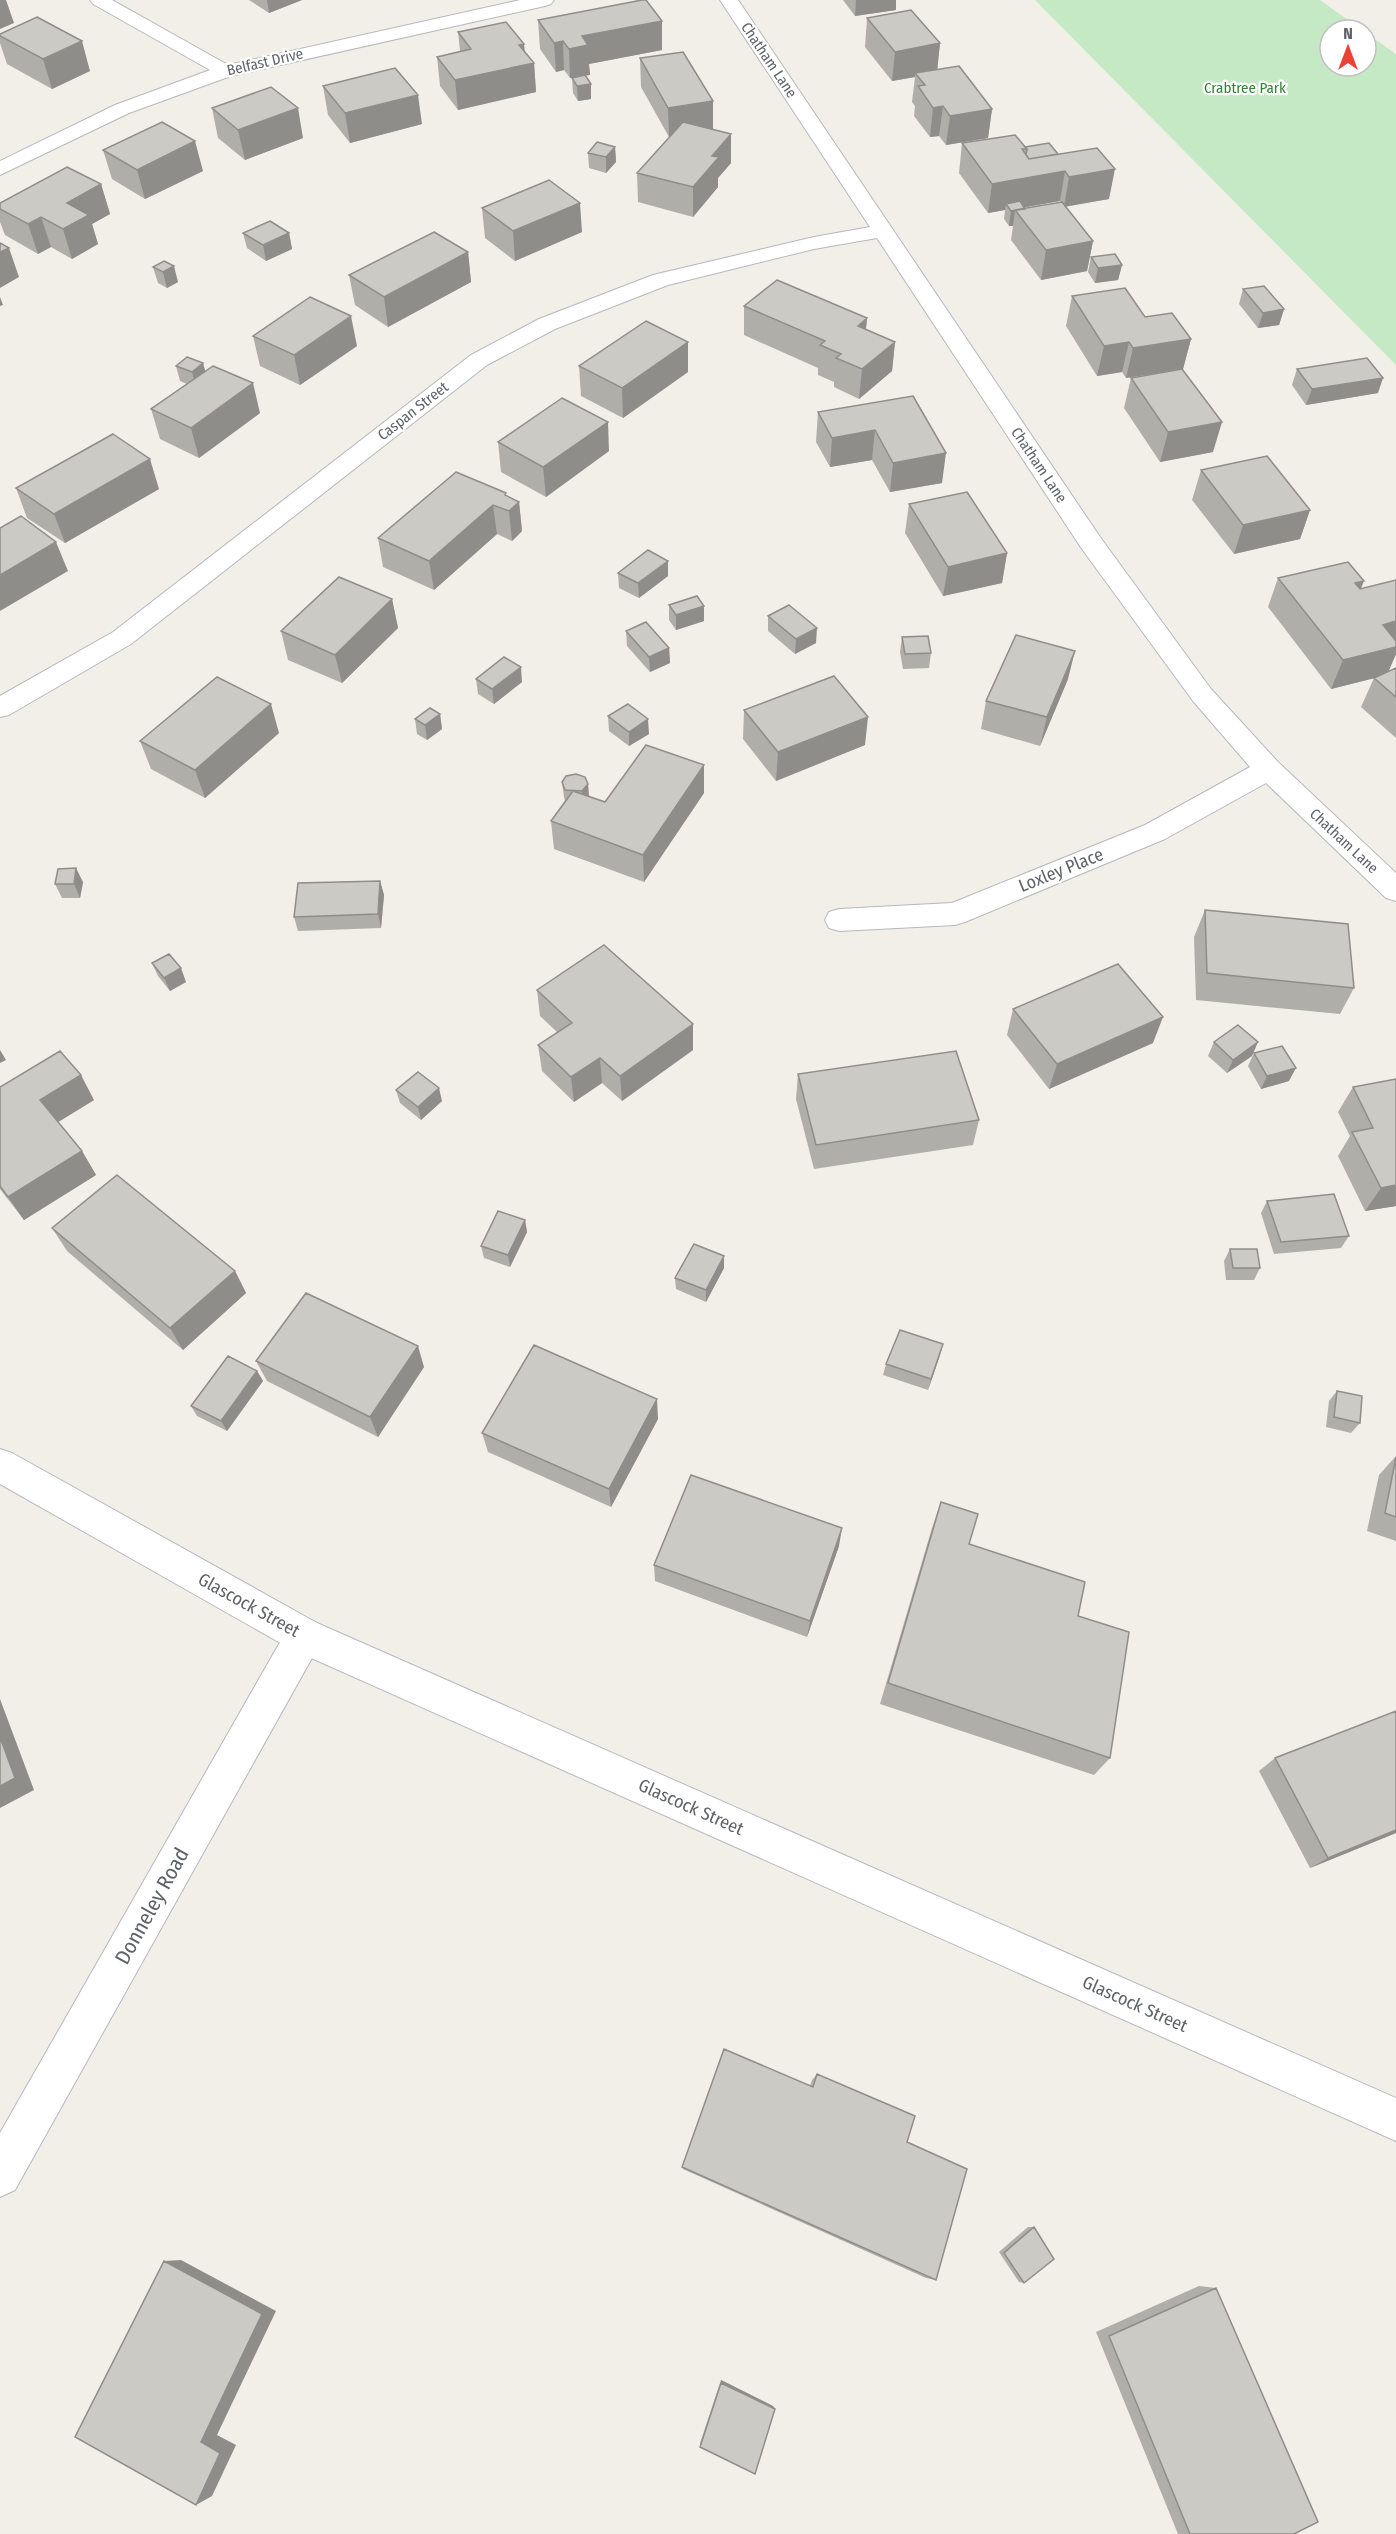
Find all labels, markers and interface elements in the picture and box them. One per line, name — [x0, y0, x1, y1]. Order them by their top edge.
north arrow — [1318, 18, 1378, 78]
street label: Chatham Lane — [737, 19, 801, 101]
text: N — [1343, 24, 1353, 43]
street label: Belfast Drive — [225, 44, 305, 80]
park label: Crabtree Park — [1204, 79, 1286, 97]
street label: Caspan Street — [374, 378, 452, 444]
street label: Chatham Lane — [1007, 424, 1071, 506]
street label: Chatham Lane — [1306, 805, 1382, 877]
street label: Loxley Place — [1015, 843, 1107, 897]
street label: Glascock Street — [194, 1568, 304, 1642]
street label: Glascock Street — [635, 1774, 747, 1840]
street label: Donneley Road — [109, 1843, 195, 1969]
street label: Glascock Street — [1079, 1971, 1191, 2037]

